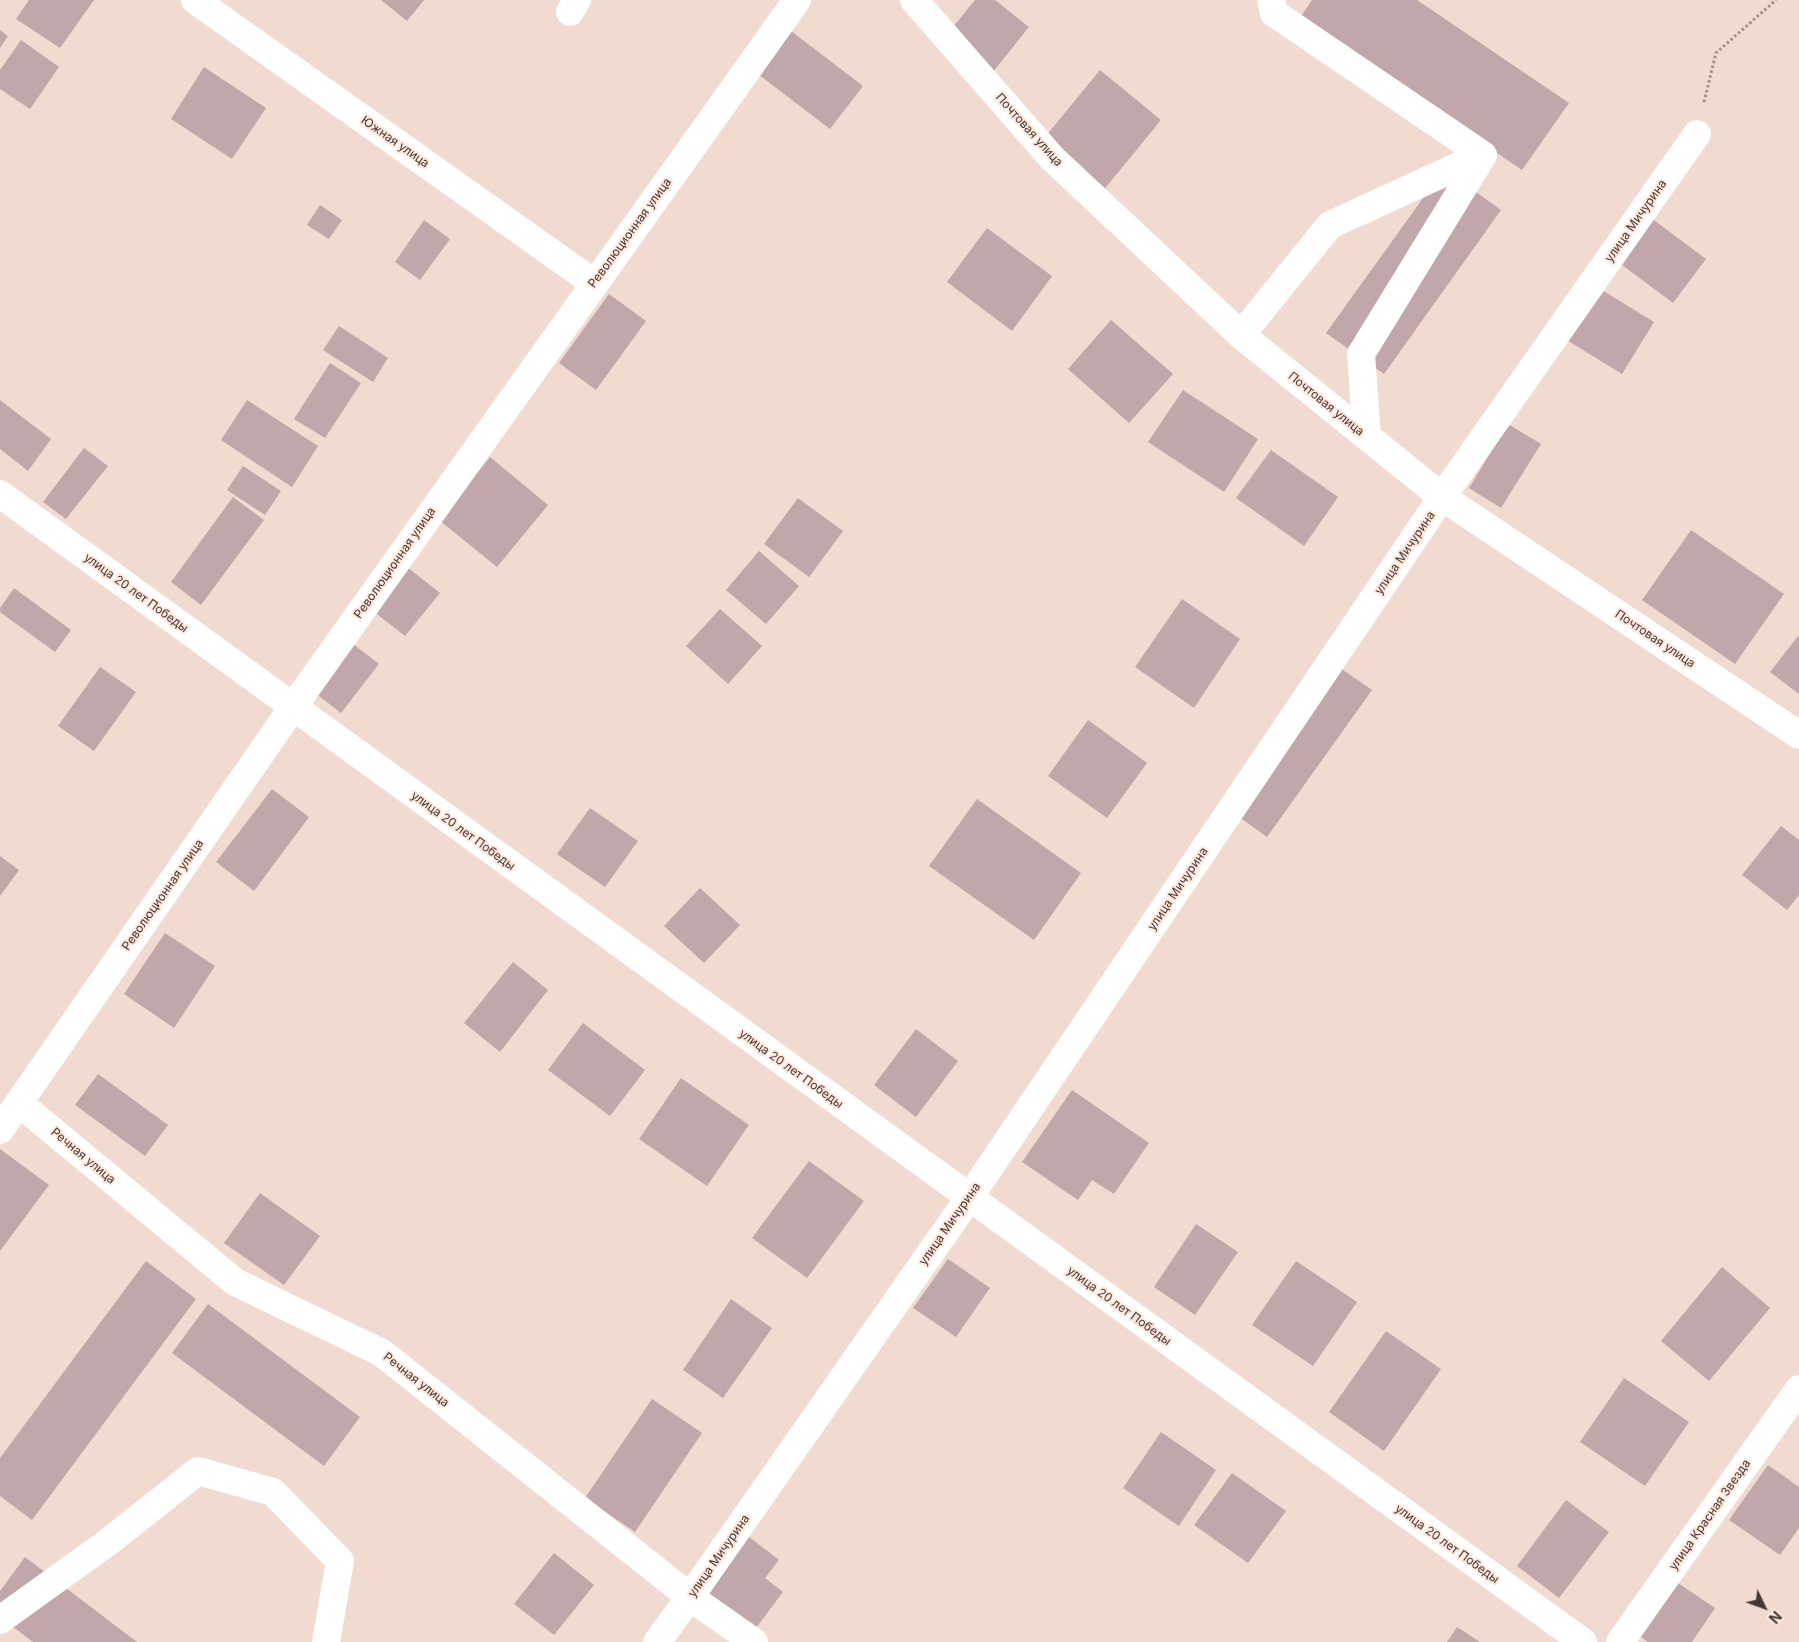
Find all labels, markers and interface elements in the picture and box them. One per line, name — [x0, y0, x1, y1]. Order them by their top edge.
street label: Почтовая улица — [992, 90, 1066, 170]
street label: Южная улица — [358, 113, 432, 171]
street label: Революционная улица — [585, 175, 675, 291]
street label: улица Мичурина — [1602, 177, 1670, 265]
street label: Почтовая улица — [1285, 369, 1367, 439]
street label: Революционная улица — [351, 505, 439, 621]
street label: улица Мичурина — [1372, 509, 1438, 597]
street label: улица 20 лет Победы — [81, 550, 191, 636]
street label: Почтовая улица — [1612, 607, 1698, 671]
street label: улица 20 лет Победы — [408, 788, 518, 874]
street label: Революционная улица — [119, 837, 207, 953]
street label: улица Мичурина — [1145, 845, 1211, 933]
street label: улица 20 лет Победы — [736, 1026, 846, 1112]
street label: Речная улица — [48, 1125, 118, 1187]
street label: улица Мичурина — [916, 1180, 984, 1268]
street label: улица 20 лет Победы — [1064, 1263, 1174, 1349]
street label: Речная улица — [380, 1350, 452, 1410]
street label: улица Красная Звезда — [1666, 1457, 1754, 1573]
street label: улица 20 лет Победы — [1392, 1501, 1502, 1587]
street label: улица Мичурина — [685, 1512, 753, 1600]
north arrow — [1739, 1582, 1789, 1632]
text: N — [1766, 1608, 1785, 1627]

